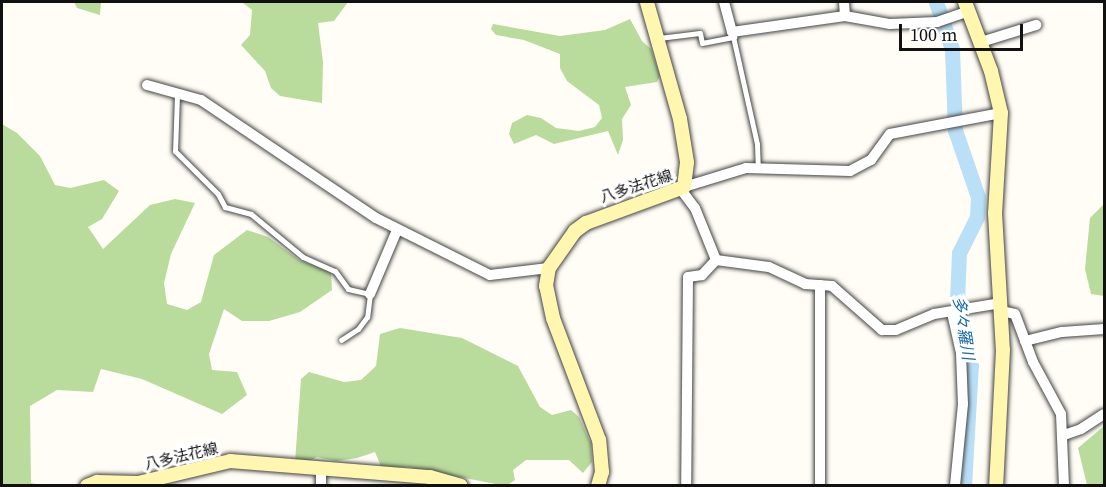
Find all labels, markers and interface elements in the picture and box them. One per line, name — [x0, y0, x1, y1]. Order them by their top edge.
scale bar — [902, 12, 1026, 50]
text: 100 m — [910, 22, 957, 47]
street label: 八多法花線 — [598, 166, 674, 206]
water label: 多々羅川 — [950, 295, 978, 361]
street label: 八多法花線 — [142, 439, 220, 473]

